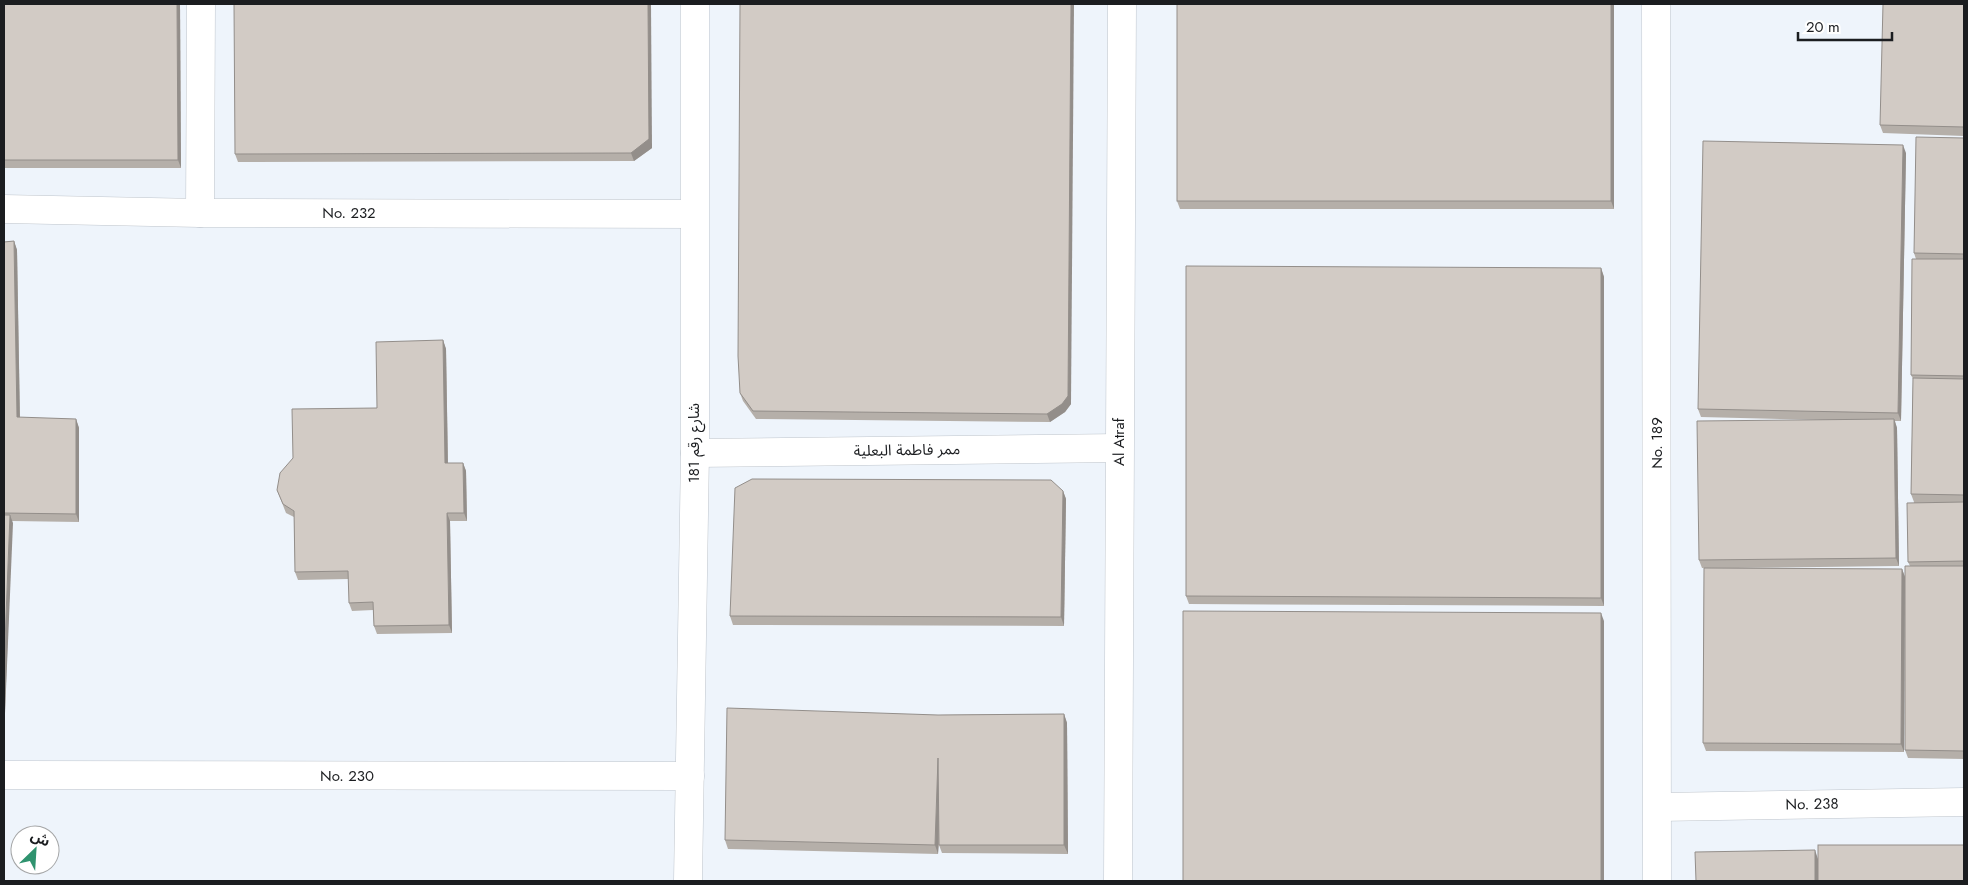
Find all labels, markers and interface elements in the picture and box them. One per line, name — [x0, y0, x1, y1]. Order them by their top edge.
scale bar — [1798, 10, 1892, 42]
text: 20 m — [1806, 16, 1840, 38]
street label: No. 232 — [322, 202, 376, 224]
street label: شارع رقم 181 — [683, 403, 706, 483]
street label: Al Atraf — [1108, 417, 1130, 466]
street label: No. 189 — [1646, 417, 1668, 469]
street label: ممر فاطمة البعلية — [854, 438, 960, 462]
street label: No. 230 — [320, 765, 374, 787]
street label: No. 238 — [1785, 793, 1839, 815]
north arrow — [10, 825, 60, 875]
text: ش — [28, 825, 53, 851]

